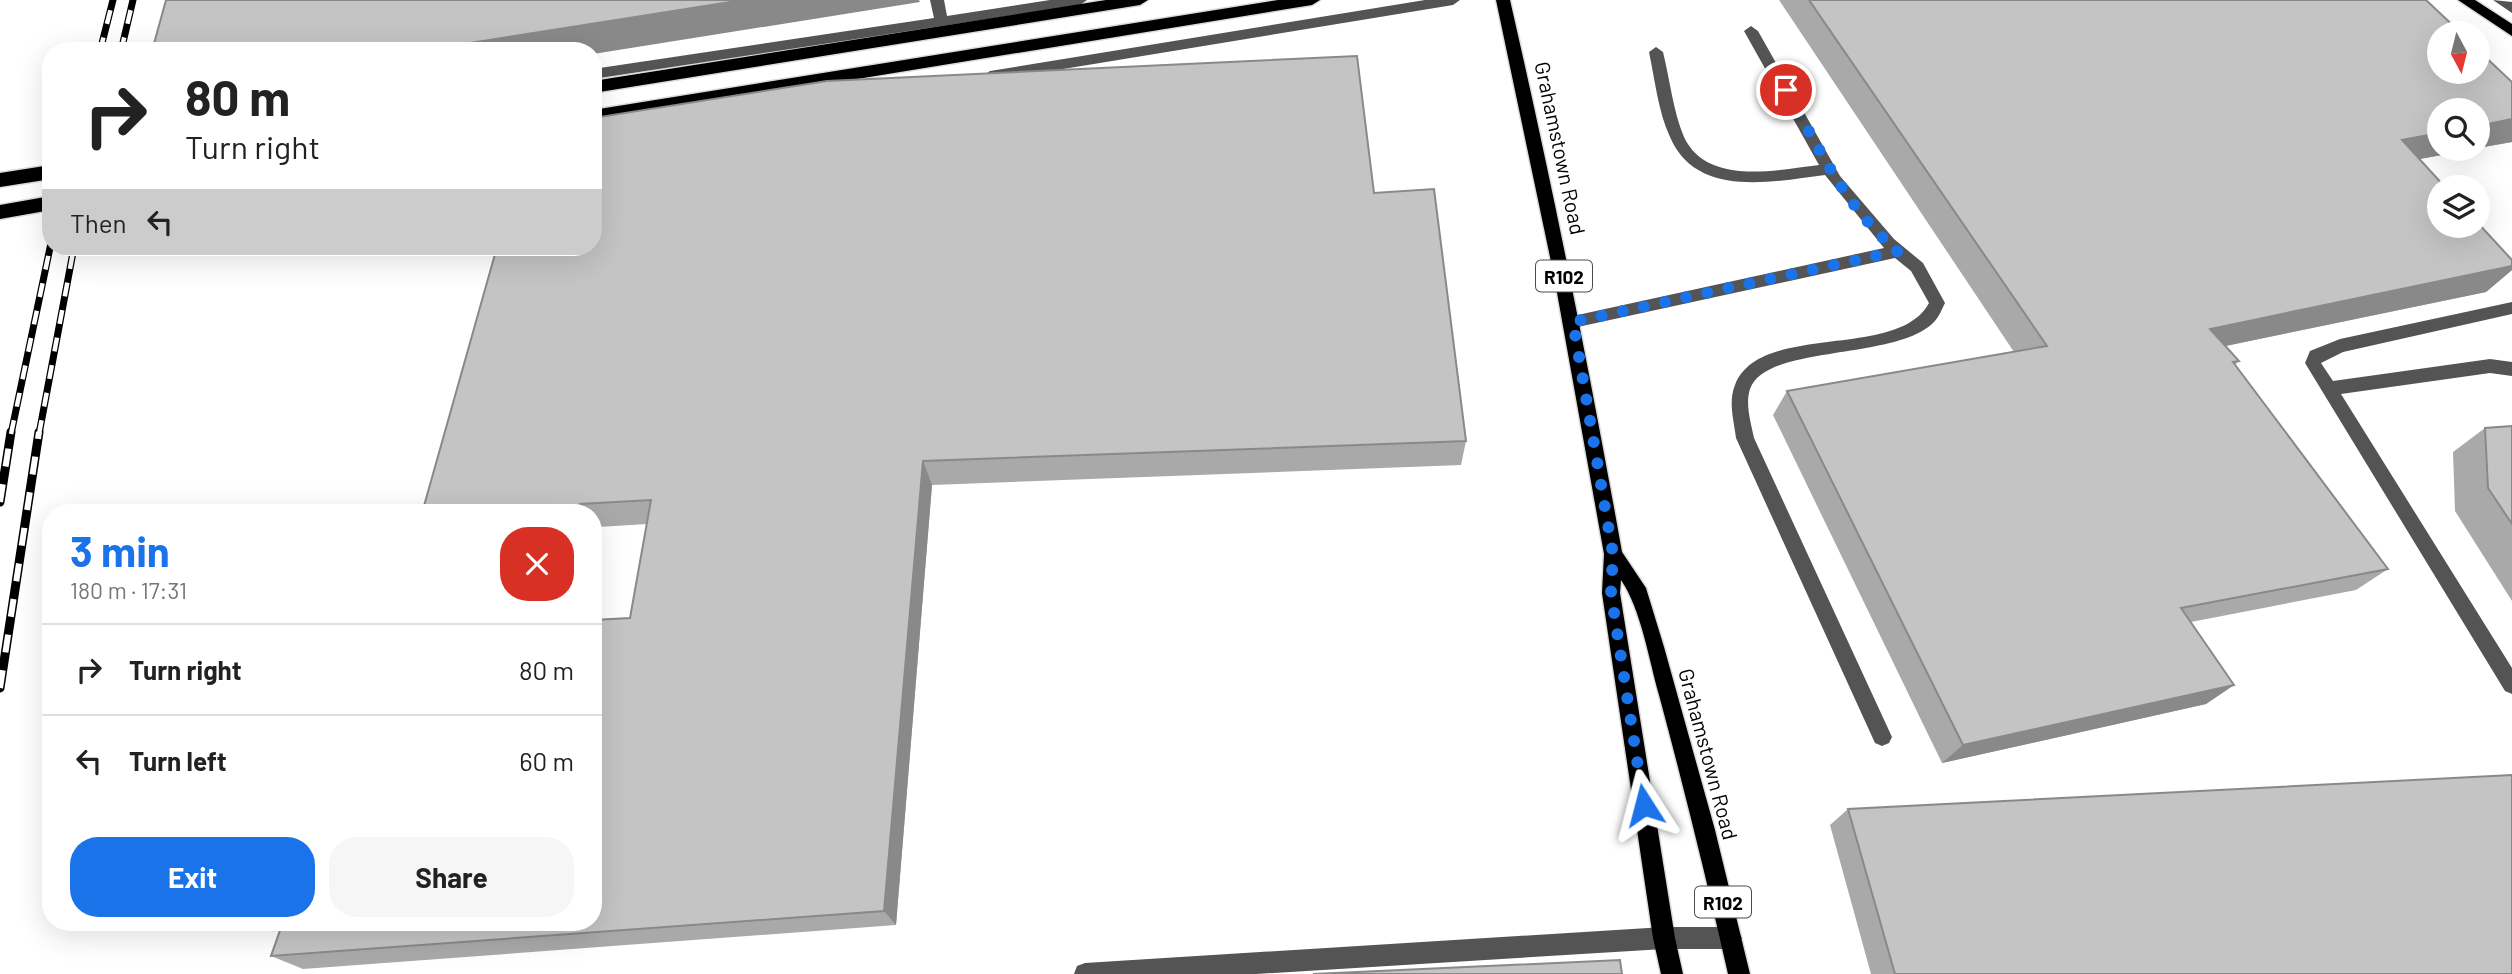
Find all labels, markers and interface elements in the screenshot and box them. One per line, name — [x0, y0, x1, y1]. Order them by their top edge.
north arrow — [2427, 21, 2490, 84]
map controls — [2427, 21, 2490, 238]
street label: Grahamstown Road — [1530, 59, 1592, 237]
pin — [1756, 60, 1816, 120]
text: 80 m — [185, 67, 290, 126]
icon: right — [70, 70, 161, 161]
icon: arrive — [1767, 71, 1805, 109]
button: search — [2427, 98, 2490, 161]
text: Turn right — [185, 127, 320, 165]
button: layers — [2427, 175, 2490, 238]
icon: left — [141, 203, 179, 241]
text: Then — [70, 207, 127, 238]
road number: R102 — [1536, 260, 1592, 292]
text: 3 min — [70, 525, 170, 575]
button: close — [500, 527, 574, 601]
text: 180 m · 17:31 — [70, 576, 187, 604]
icon: right — [70, 651, 108, 689]
text: Turn right — [129, 654, 242, 685]
text: 80 m — [519, 654, 574, 685]
street label: Grahamstown Road — [1674, 666, 1744, 842]
icon: left — [70, 742, 108, 780]
text: Turn left — [129, 745, 227, 776]
text: 60 m — [519, 745, 574, 776]
position arrow — [1607, 768, 1681, 842]
button: Exit — [70, 837, 315, 917]
button: Share — [329, 837, 574, 917]
road number: R102 — [1695, 887, 1751, 918]

